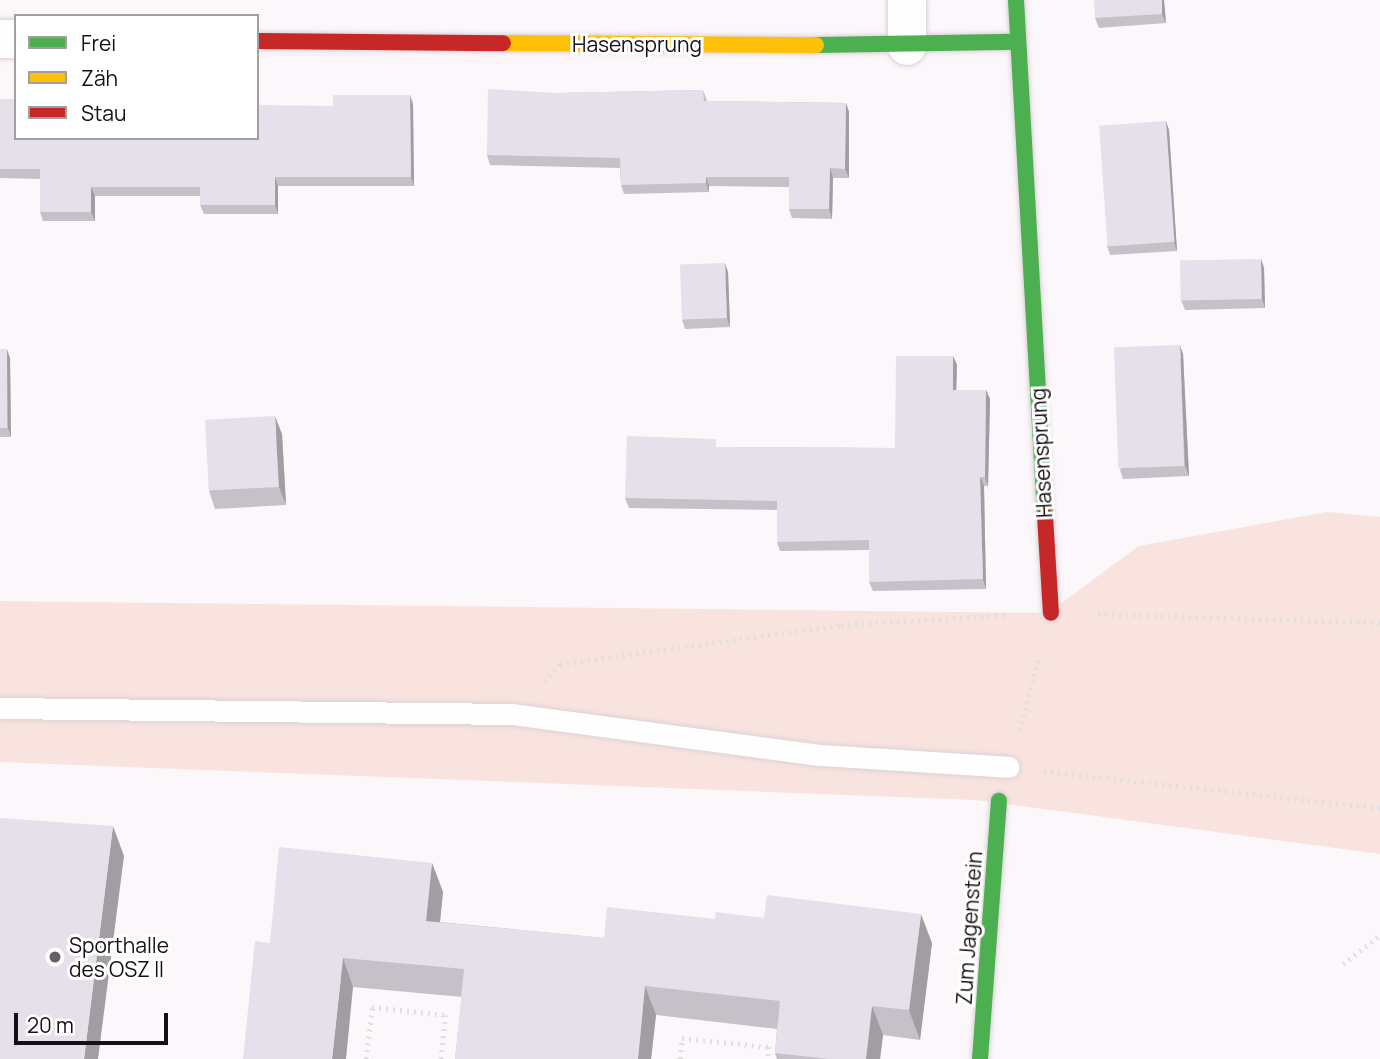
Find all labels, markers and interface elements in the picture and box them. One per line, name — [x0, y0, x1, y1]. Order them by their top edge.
legend — [14, 14, 259, 140]
text: Frei — [81, 29, 116, 57]
street label: Hasensprung — [572, 31, 702, 57]
text: Zäh — [81, 64, 118, 92]
text: Stau — [81, 99, 127, 127]
street label: Hasensprung — [1025, 387, 1057, 519]
street label: Zum Jagenstein — [951, 850, 987, 1006]
place label: Sporthalle des OSZ II — [69, 932, 169, 982]
marker: Sporthalle des OSZ II — [47, 949, 63, 965]
scale bar — [18, 1000, 172, 1044]
text: 20 m — [27, 1011, 74, 1039]

